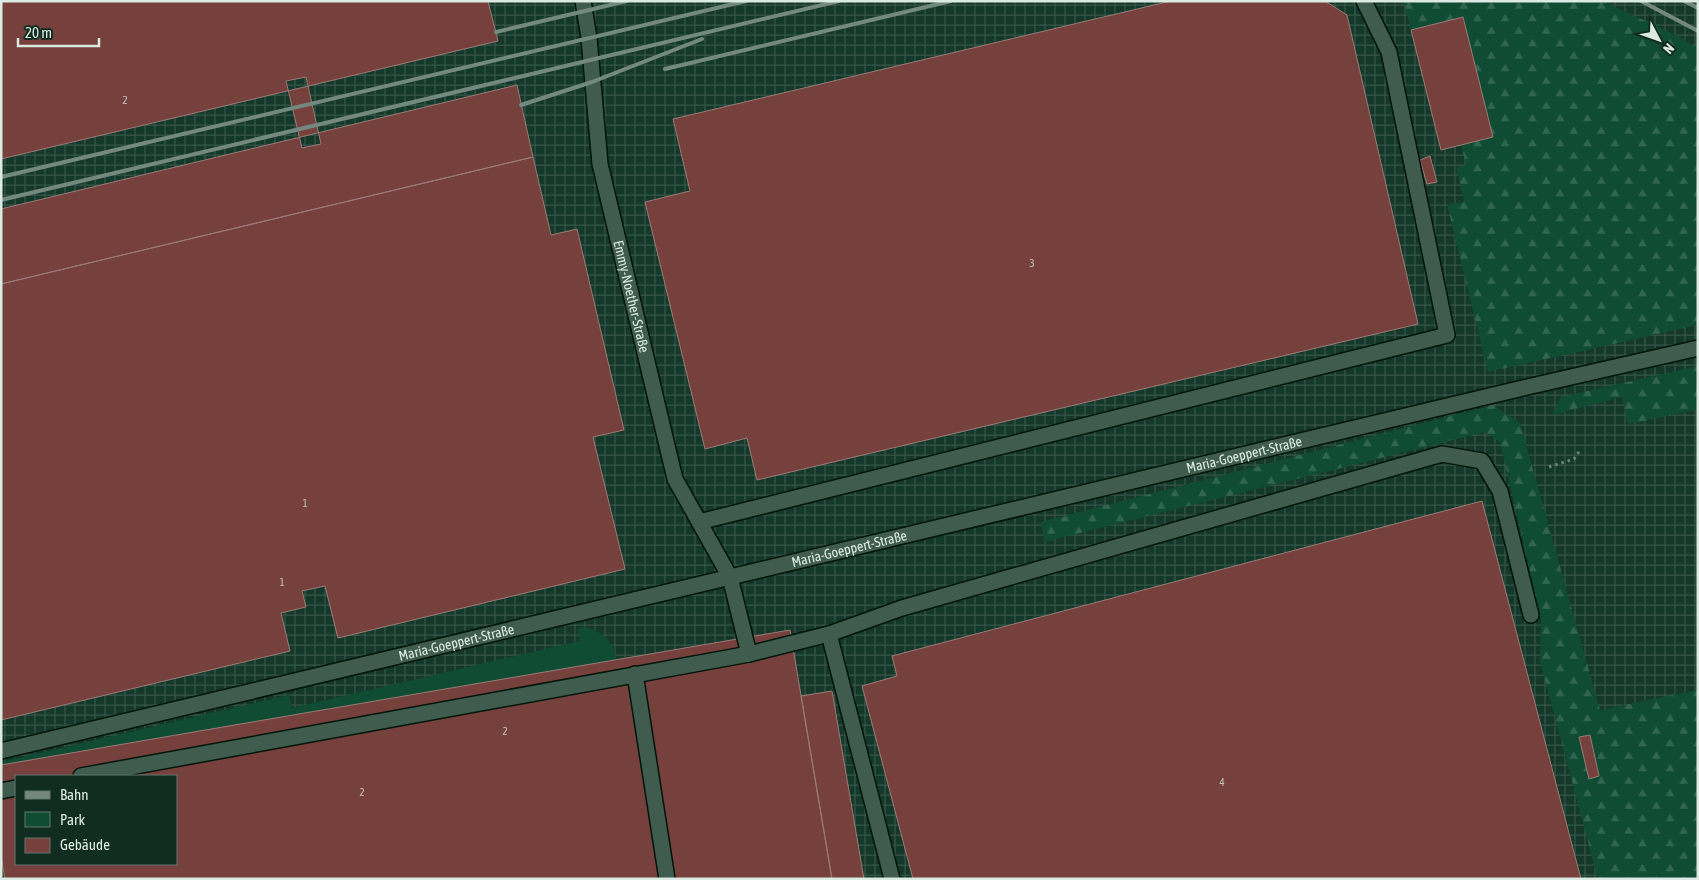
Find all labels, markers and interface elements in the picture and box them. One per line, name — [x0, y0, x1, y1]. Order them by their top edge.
scale bar — [18, 15, 99, 47]
north arrow — [1634, 15, 1684, 65]
text: 20 m — [25, 24, 52, 41]
text: N — [1660, 40, 1678, 57]
house number: 2 — [122, 94, 128, 106]
street label: Emmy-Noether-Straße — [610, 239, 653, 354]
house number: 3 — [1029, 257, 1035, 269]
street label: Maria-Goeppert-Straße — [1185, 433, 1303, 476]
house number: 1 — [302, 497, 308, 509]
street label: Maria-Goeppert-Straße — [790, 527, 909, 570]
house number: 1 — [279, 576, 285, 588]
street label: Maria-Goeppert-Straße — [397, 621, 516, 664]
house number: 2 — [502, 725, 508, 737]
legend — [15, 775, 178, 865]
house number: 4 — [1219, 776, 1225, 788]
text: Bahn — [60, 786, 89, 803]
house number: 2 — [359, 786, 365, 798]
text: Park — [60, 811, 85, 828]
text: Gebäude — [60, 836, 110, 853]

